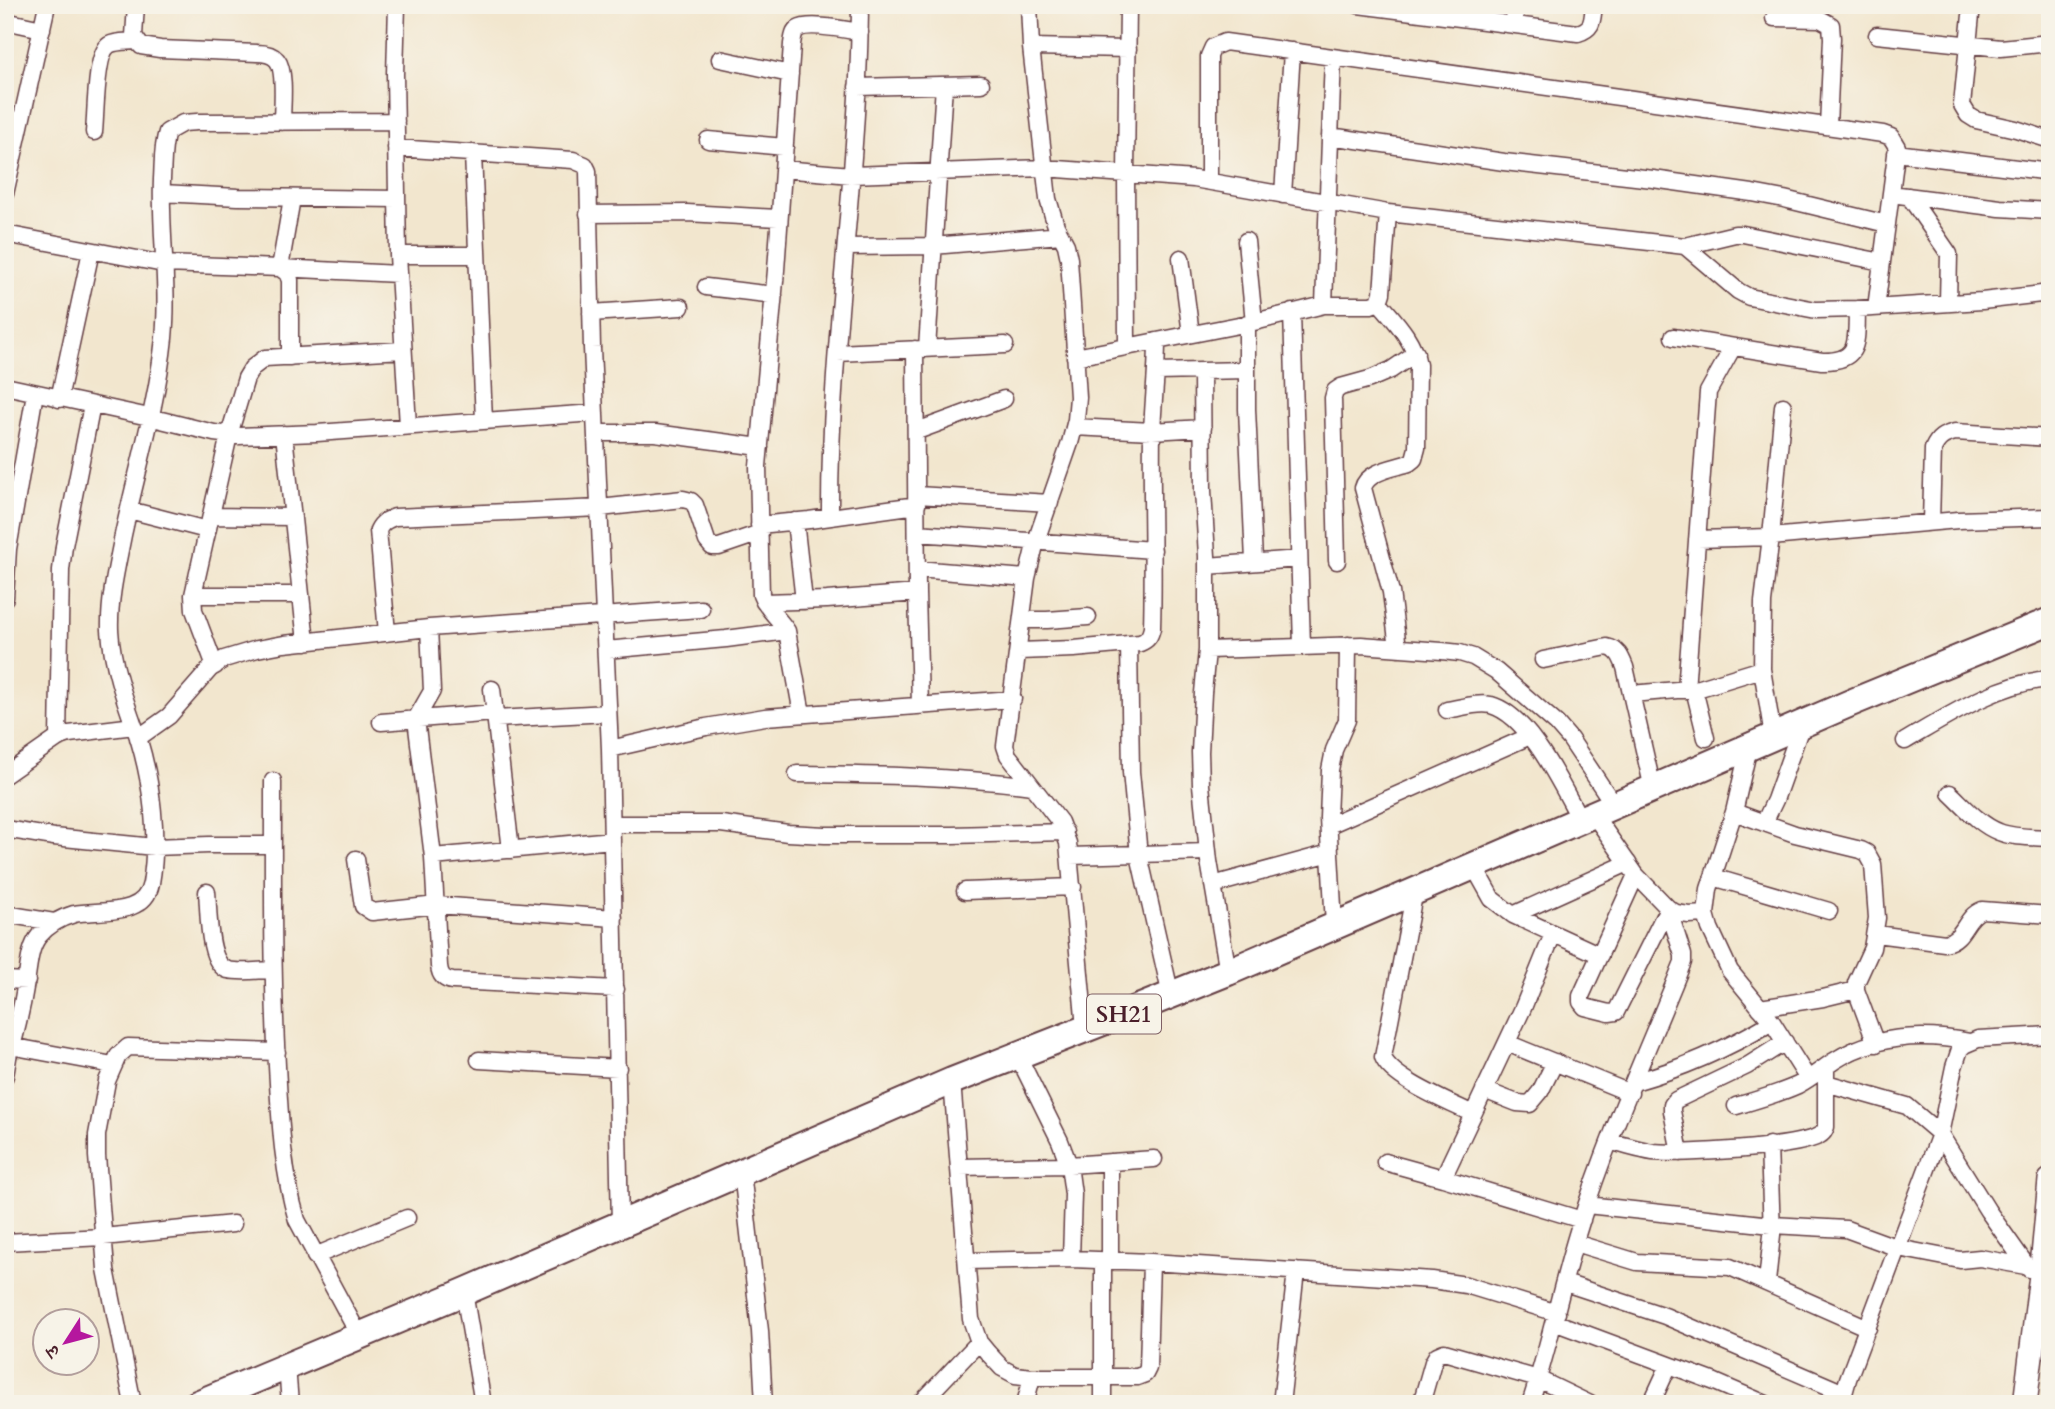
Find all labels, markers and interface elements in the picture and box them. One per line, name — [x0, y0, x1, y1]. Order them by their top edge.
road number: SH21 — [1087, 995, 1161, 1034]
north arrow — [32, 1308, 102, 1378]
text: उ — [39, 1339, 68, 1365]

